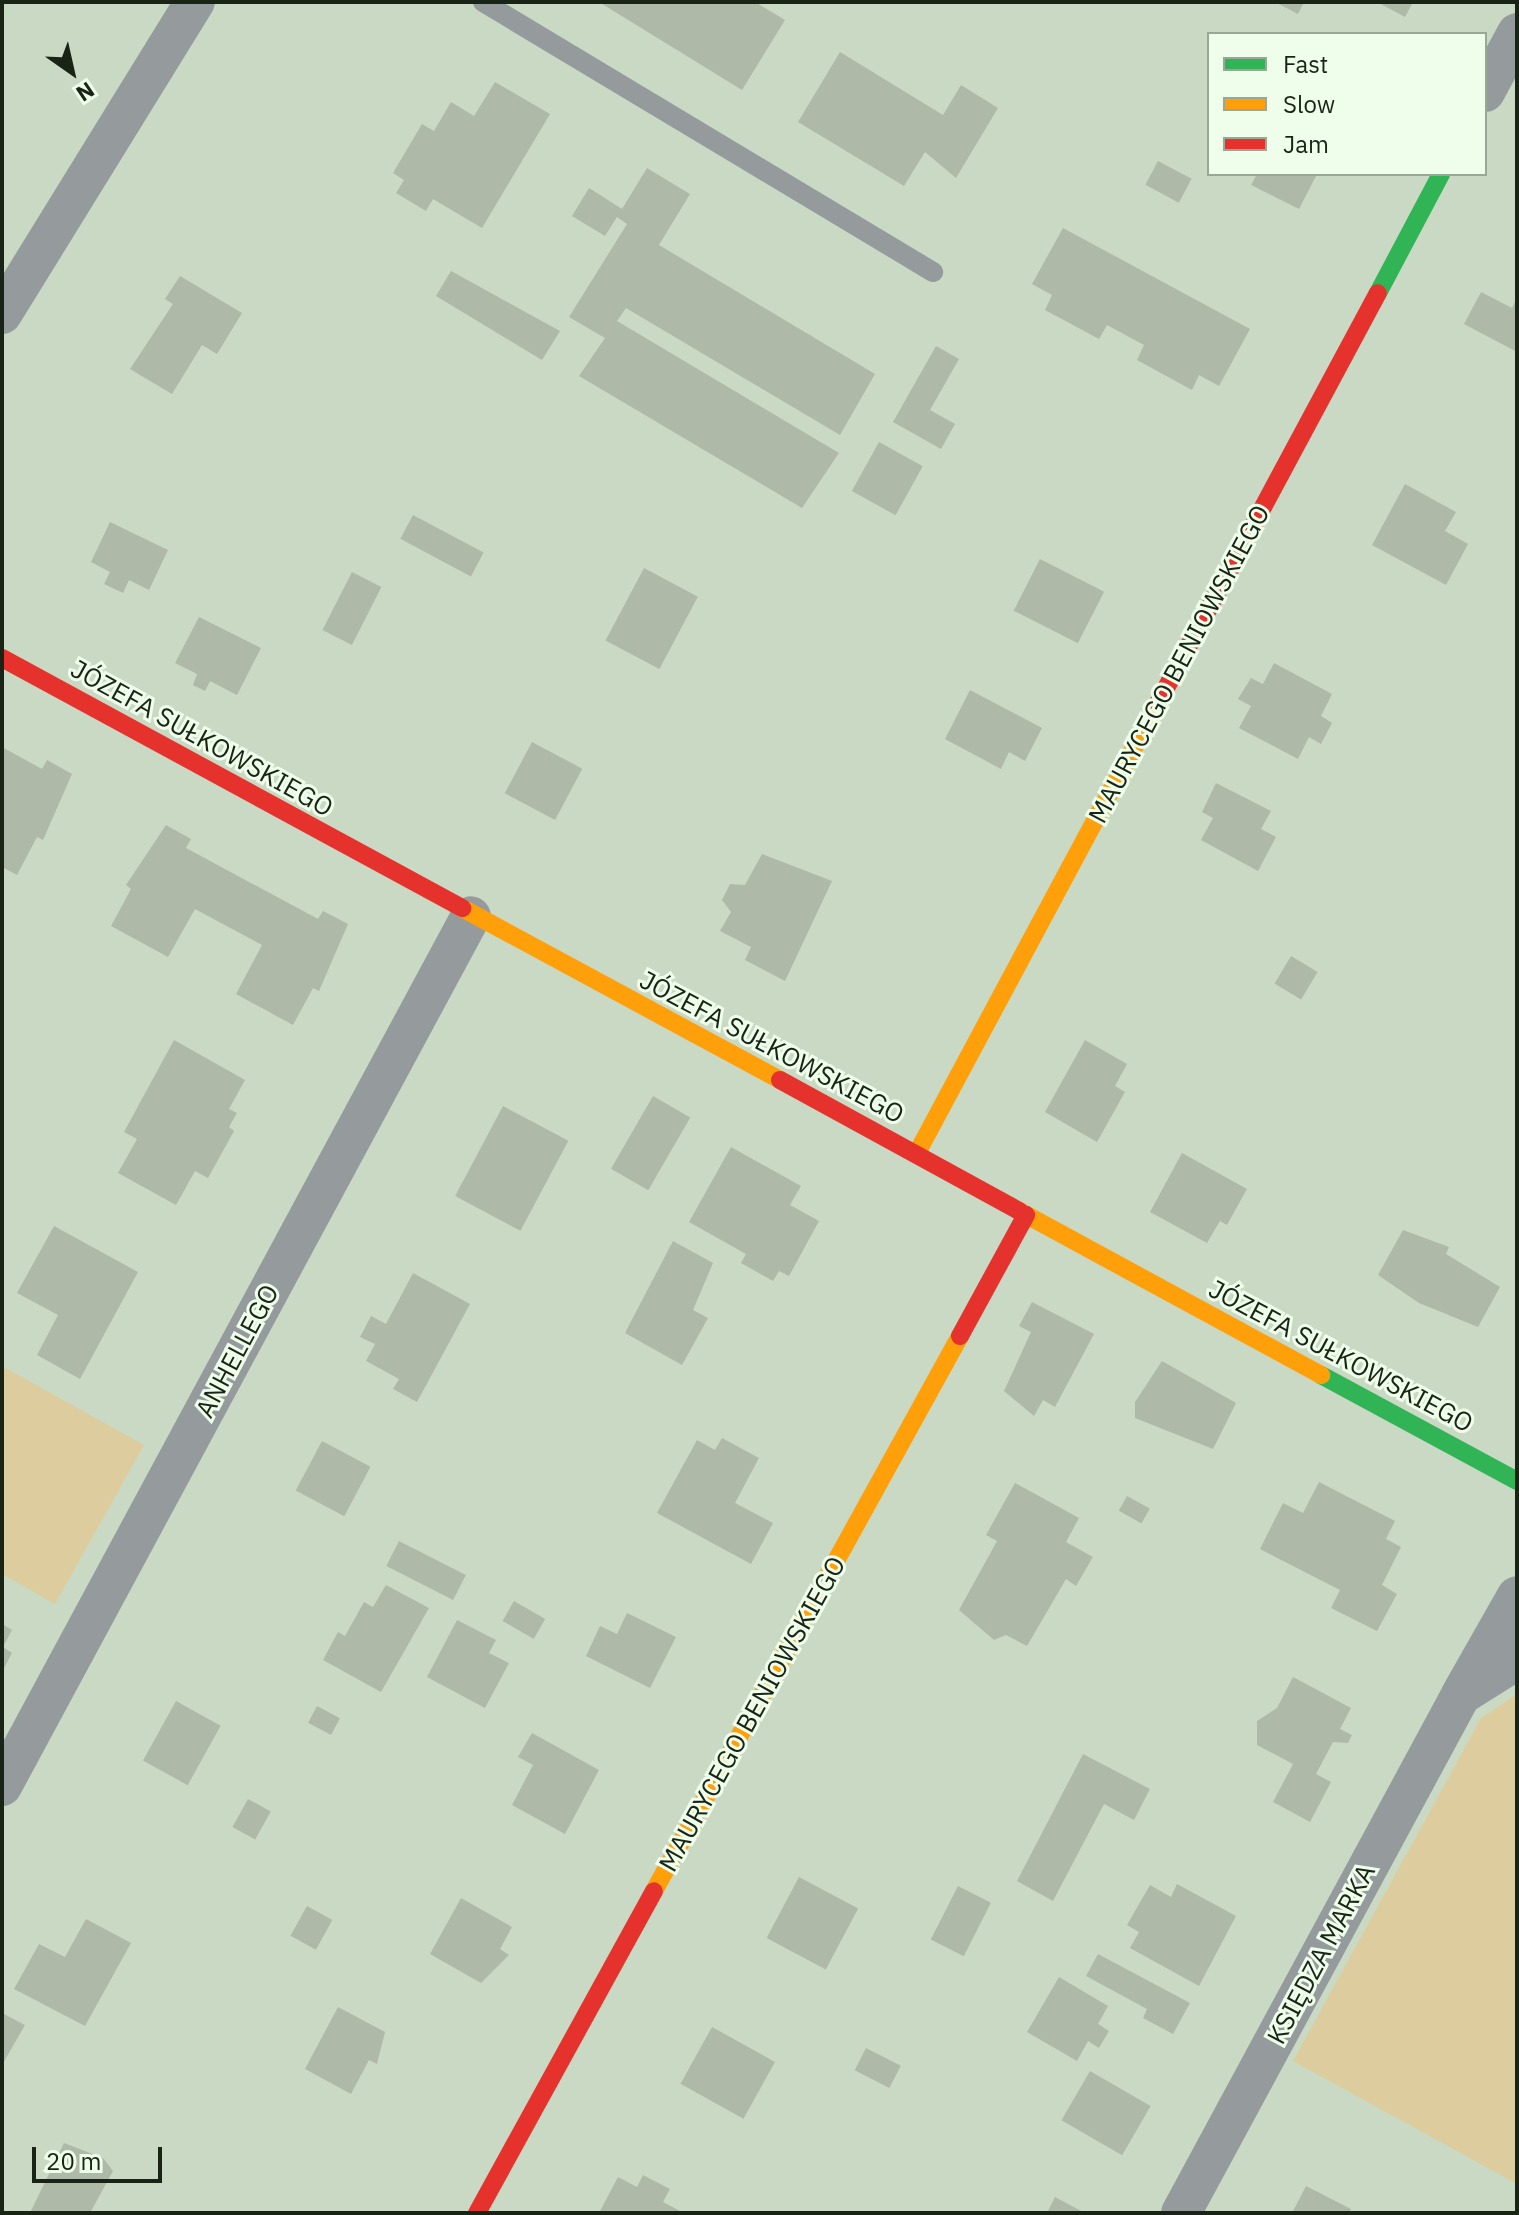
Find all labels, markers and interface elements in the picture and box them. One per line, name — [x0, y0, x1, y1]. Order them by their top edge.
north arrow — [32, 32, 112, 112]
legend — [1207, 32, 1487, 176]
text: Fast — [1283, 48, 1328, 80]
text: N — [71, 76, 100, 109]
text: Slow — [1283, 88, 1335, 120]
text: Jam — [1283, 128, 1329, 160]
street label: MAURYCEGO BENIOWSKIEGO — [1082, 500, 1276, 828]
street label: JÓZEFA SUŁKOWSKIEGO — [66, 653, 338, 823]
street label: JÓZEFA SUŁKOWSKIEGO — [635, 964, 909, 1130]
street label: JÓZEFA SUŁKOWSKIEGO — [1204, 1273, 1478, 1439]
street label: ANHELLEGO — [189, 1279, 285, 1423]
street label: MAURYCEGO BENIOWSKIEGO — [652, 1551, 852, 1877]
street label: KSIĘDZA MARKA — [1260, 1859, 1382, 2049]
scale bar — [36, 2131, 166, 2181]
text: 20 m — [46, 2145, 101, 2177]

